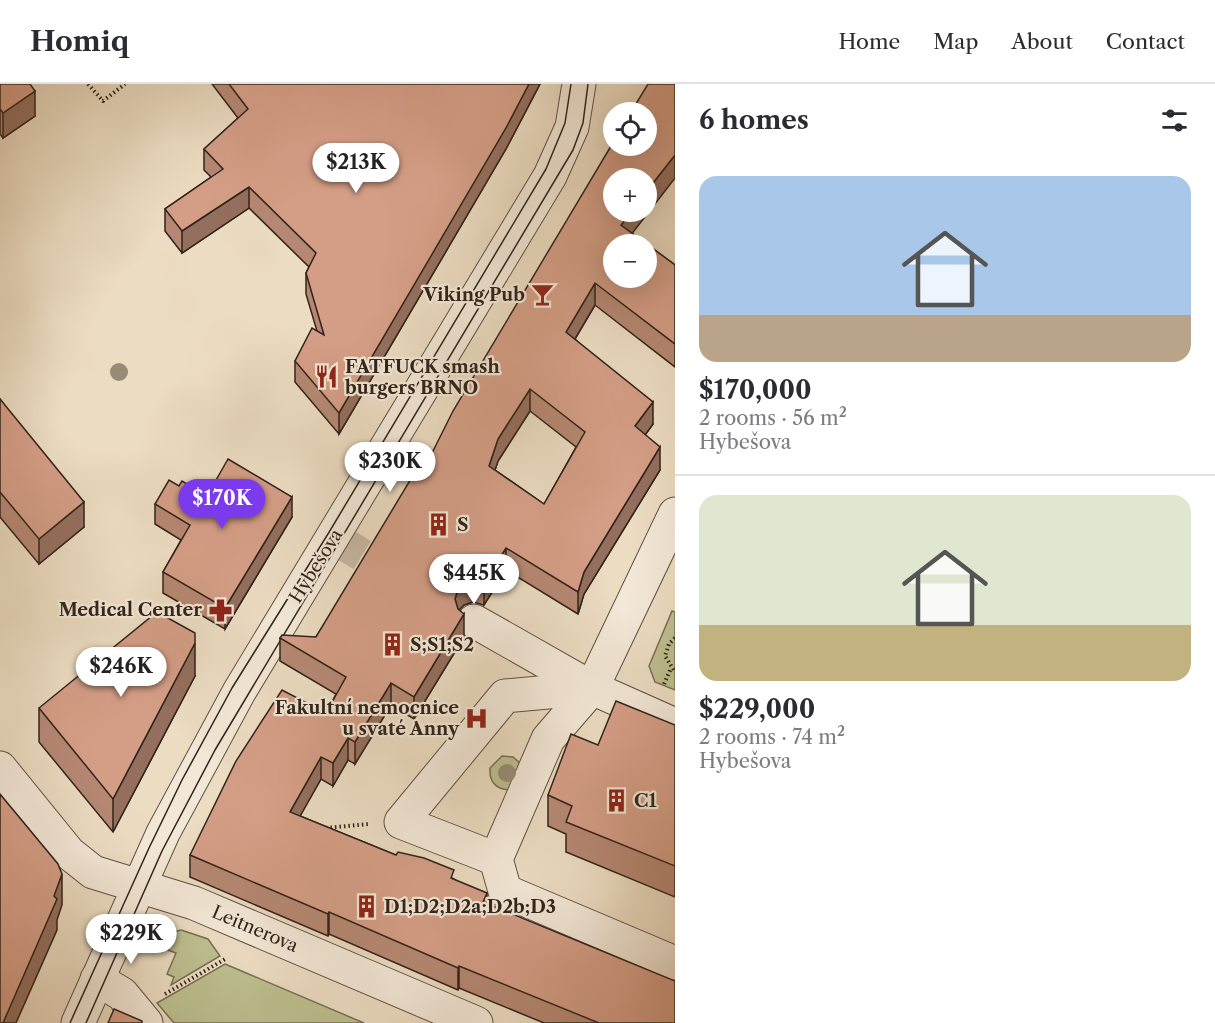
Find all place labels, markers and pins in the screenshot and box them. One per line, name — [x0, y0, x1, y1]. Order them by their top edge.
pin: $213K — [314, 143, 398, 194]
bar icon: Viking Pub — [530, 282, 556, 308]
place label: Viking Pub — [422, 284, 525, 306]
place label: FATFUCK smash burgers BRNO — [344, 356, 500, 399]
restaurant icon: FATFUCK smash burgers BRNO — [314, 364, 340, 390]
pin: $230K — [348, 442, 432, 493]
pin: $170K — [180, 479, 264, 530]
building icon: S — [426, 512, 452, 538]
place label: S — [457, 514, 469, 536]
pin: $445K — [432, 554, 516, 605]
pharmacy icon: Medical Center — [207, 597, 233, 623]
place label: Medical Center — [59, 599, 202, 621]
building icon: S;S1;S2 — [379, 632, 405, 658]
place label: S;S1;S2 — [410, 634, 474, 656]
pin: $246K — [79, 647, 163, 698]
place label: Fakultní nemocnice u svaté Anny — [275, 697, 460, 740]
hospital icon: Fakultní nemocnice u svaté Anny — [464, 705, 490, 731]
building icon: C1 — [603, 788, 629, 814]
place label: C1 — [634, 790, 657, 812]
building icon: D1;D2;D2a;D2b;D3 — [353, 894, 379, 920]
place label: D1;D2;D2a;D2b;D3 — [384, 896, 556, 918]
pin: $229K — [89, 914, 173, 965]

